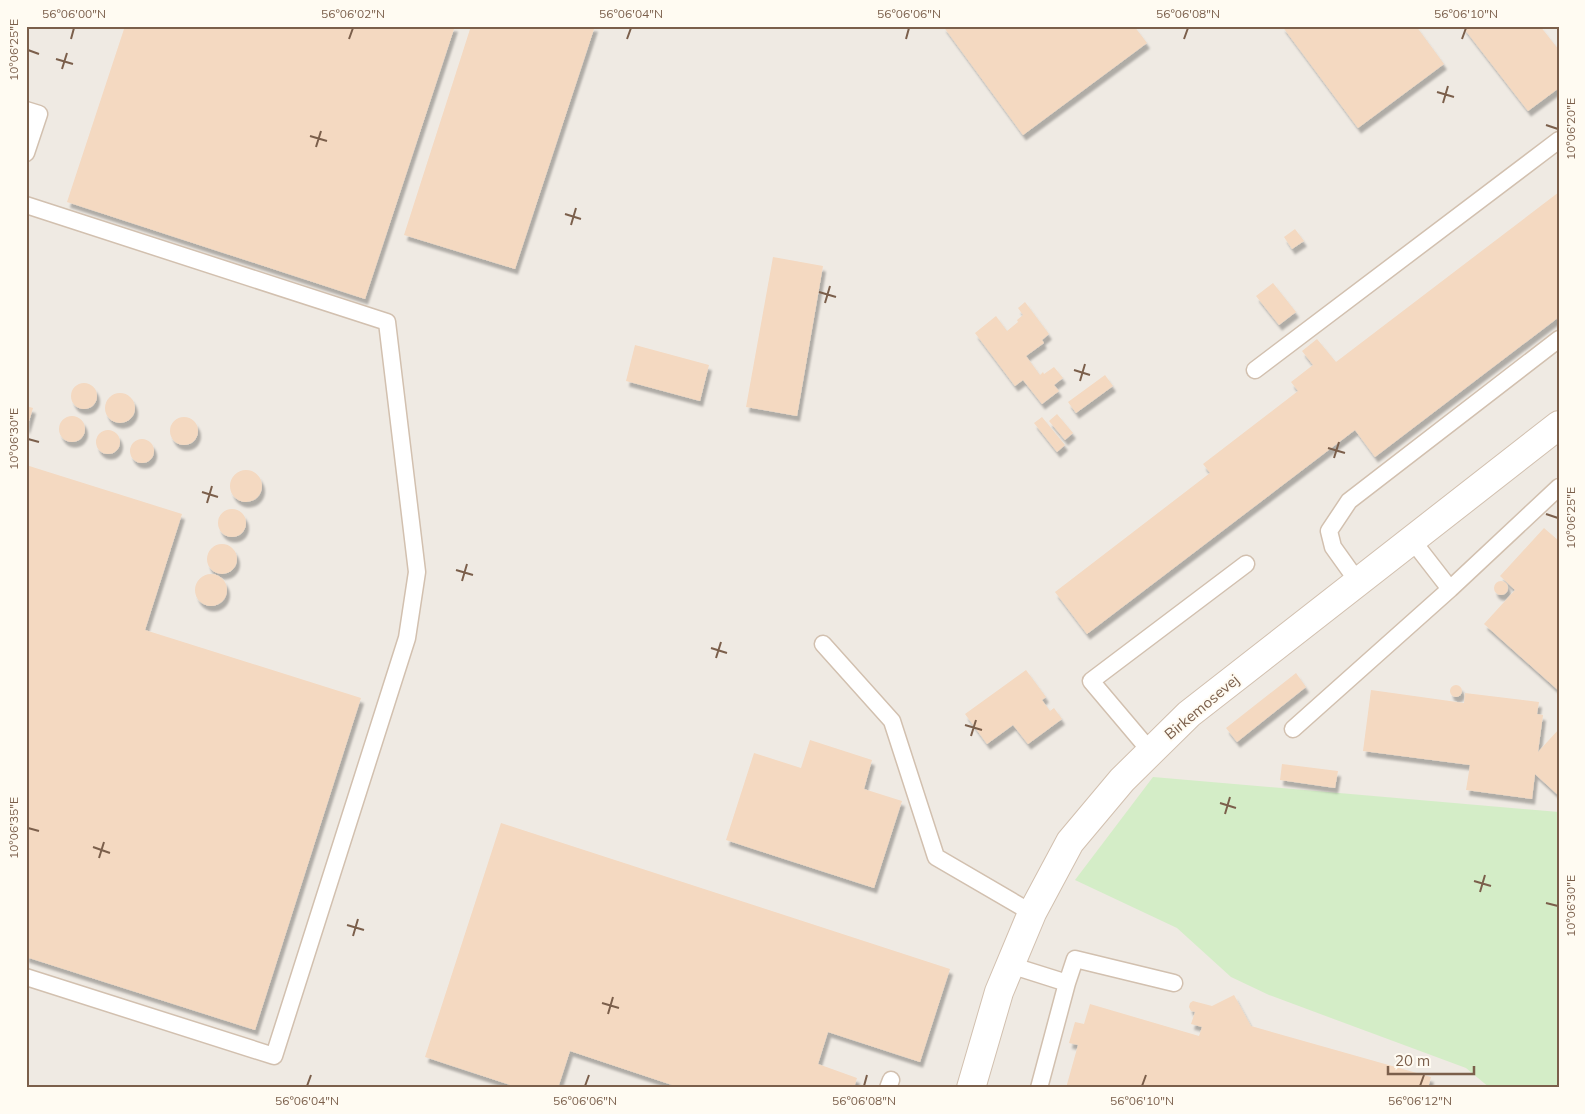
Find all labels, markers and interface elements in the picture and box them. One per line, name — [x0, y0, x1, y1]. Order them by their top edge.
text: 56°06'00"N — [42, 6, 106, 21]
text: 56°06'02"N — [321, 6, 385, 21]
text: 56°06'04"N — [599, 6, 663, 21]
text: 56°06'06"N — [877, 6, 941, 21]
text: 56°06'08"N — [1156, 6, 1220, 21]
text: 56°06'10"N — [1434, 6, 1498, 21]
text: 10°06'25"E — [6, 19, 21, 81]
text: 10°06'20"E — [1563, 98, 1578, 160]
text: 10°06'30"E — [6, 408, 21, 470]
text: 10°06'25"E — [1563, 487, 1578, 549]
street label: Birkemosevej — [1160, 670, 1243, 743]
text: 10°06'35"E — [6, 797, 21, 859]
text: 10°06'30"E — [1563, 875, 1578, 937]
scale bar — [1388, 1044, 1474, 1076]
text: 20 m — [1395, 1051, 1430, 1070]
text: 56°06'04"N — [275, 1093, 339, 1108]
text: 56°06'06"N — [553, 1093, 617, 1108]
text: 56°06'08"N — [832, 1093, 896, 1108]
text: 56°06'10"N — [1110, 1093, 1174, 1108]
text: 56°06'12"N — [1388, 1093, 1452, 1108]

